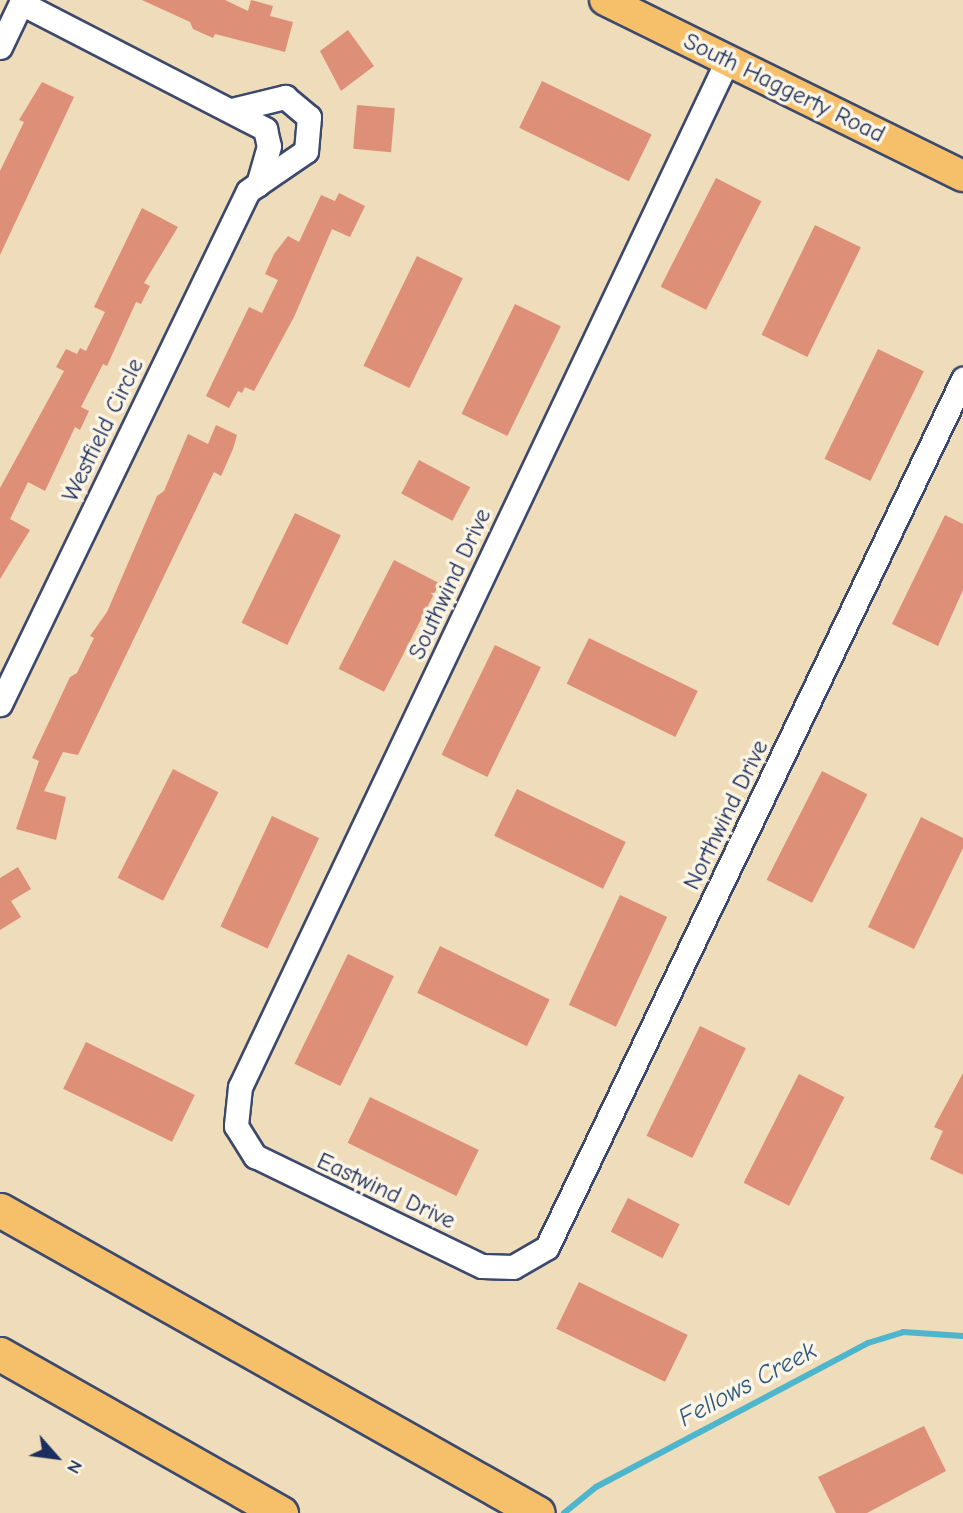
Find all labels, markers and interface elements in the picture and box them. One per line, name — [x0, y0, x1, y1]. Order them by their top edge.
street label: South Haggerty Road — [679, 27, 889, 149]
street label: Westfield Circle — [56, 354, 150, 506]
street label: Southwind Drive — [402, 504, 498, 664]
street label: Northwind Drive — [677, 735, 775, 895]
street label: Eastwind Drive — [312, 1146, 460, 1236]
water label: Fellows Creek — [673, 1335, 823, 1435]
north arrow — [21, 1422, 91, 1492]
text: N — [62, 1456, 87, 1477]

